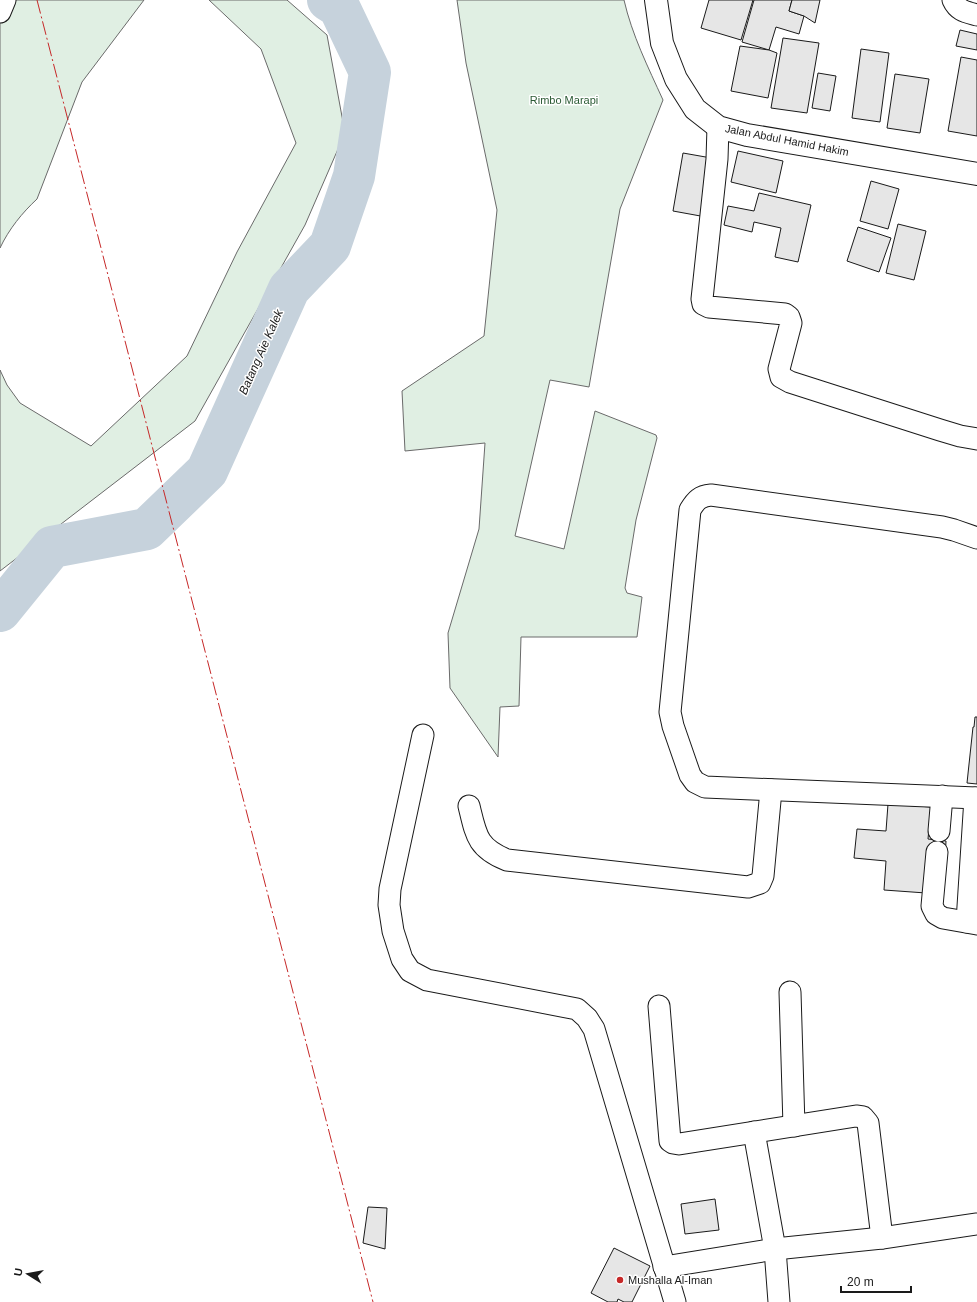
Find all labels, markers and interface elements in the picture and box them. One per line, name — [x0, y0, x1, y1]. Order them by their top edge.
park label: Rimbo Marapi — [530, 94, 598, 106]
street label: Jalan Abdul Hamid Hakim — [724, 122, 850, 158]
water label: Batang Aie Kalek — [236, 306, 286, 397]
north arrow — [8, 1254, 48, 1294]
text: U — [12, 1267, 25, 1277]
scale bar — [841, 1268, 911, 1294]
place label: Mushalla Al-Iman — [628, 1274, 712, 1286]
marker: Mushalla Al-Iman — [615, 1275, 625, 1285]
text: 20 m — [847, 1275, 874, 1289]

